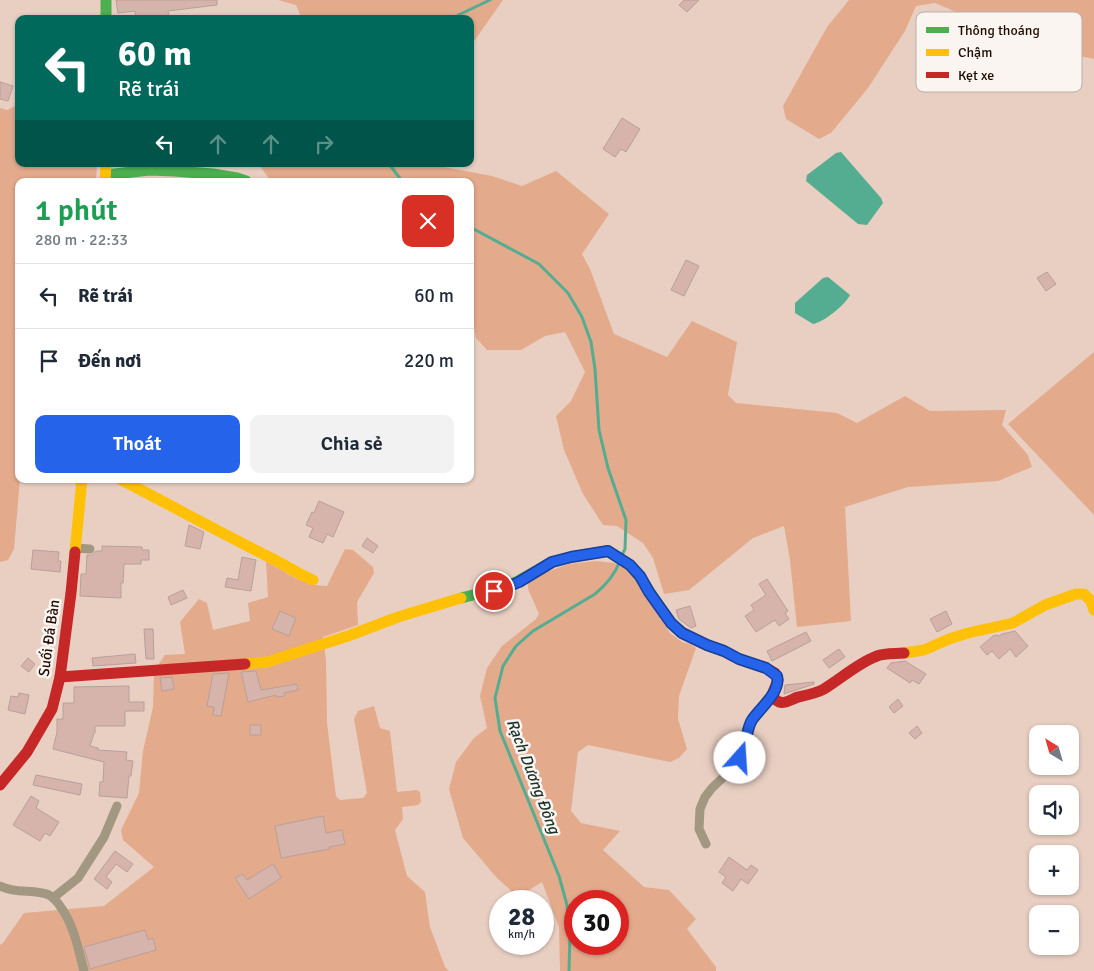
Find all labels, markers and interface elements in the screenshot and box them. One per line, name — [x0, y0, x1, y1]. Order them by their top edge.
legend — [916, 12, 1082, 92]
text: Thông thoáng — [958, 22, 1040, 39]
text: 60 m — [118, 32, 192, 75]
icon: left — [35, 35, 100, 100]
text: Chậm — [958, 44, 992, 61]
text: Kẹt xe — [958, 67, 994, 84]
text: Rẽ trái — [118, 75, 180, 102]
icon: left — [151, 130, 179, 158]
icon: ahead — [204, 130, 232, 158]
icon: ahead — [257, 130, 285, 158]
icon: right — [310, 130, 338, 158]
text: 1 phút — [35, 192, 117, 229]
button: close — [402, 195, 454, 247]
text: 280 m · 22:33 — [35, 230, 128, 250]
icon: left — [35, 282, 63, 310]
text: Rẽ trái — [78, 284, 133, 308]
text: 60 m — [414, 284, 454, 308]
icon: arrive — [35, 347, 63, 375]
text: Đến nơi — [78, 349, 141, 373]
text: 220 m — [404, 349, 454, 373]
button: Thoát — [35, 415, 240, 473]
button: Chia sẻ — [250, 415, 454, 473]
pin — [473, 570, 515, 612]
icon: arrive — [480, 577, 508, 605]
street label: Suối Đá Bàn — [35, 598, 63, 678]
water label: Rạch Dương Đông — [502, 716, 565, 838]
north arrow — [1029, 725, 1079, 775]
map controls — [1029, 725, 1079, 955]
position arrow — [713, 731, 765, 783]
button: sound — [1029, 785, 1079, 835]
button: + — [1029, 845, 1079, 895]
speed limit sign: 30 — [564, 890, 629, 955]
text: 28 — [508, 901, 535, 932]
button: − — [1029, 905, 1079, 955]
text: km/h — [508, 927, 535, 942]

